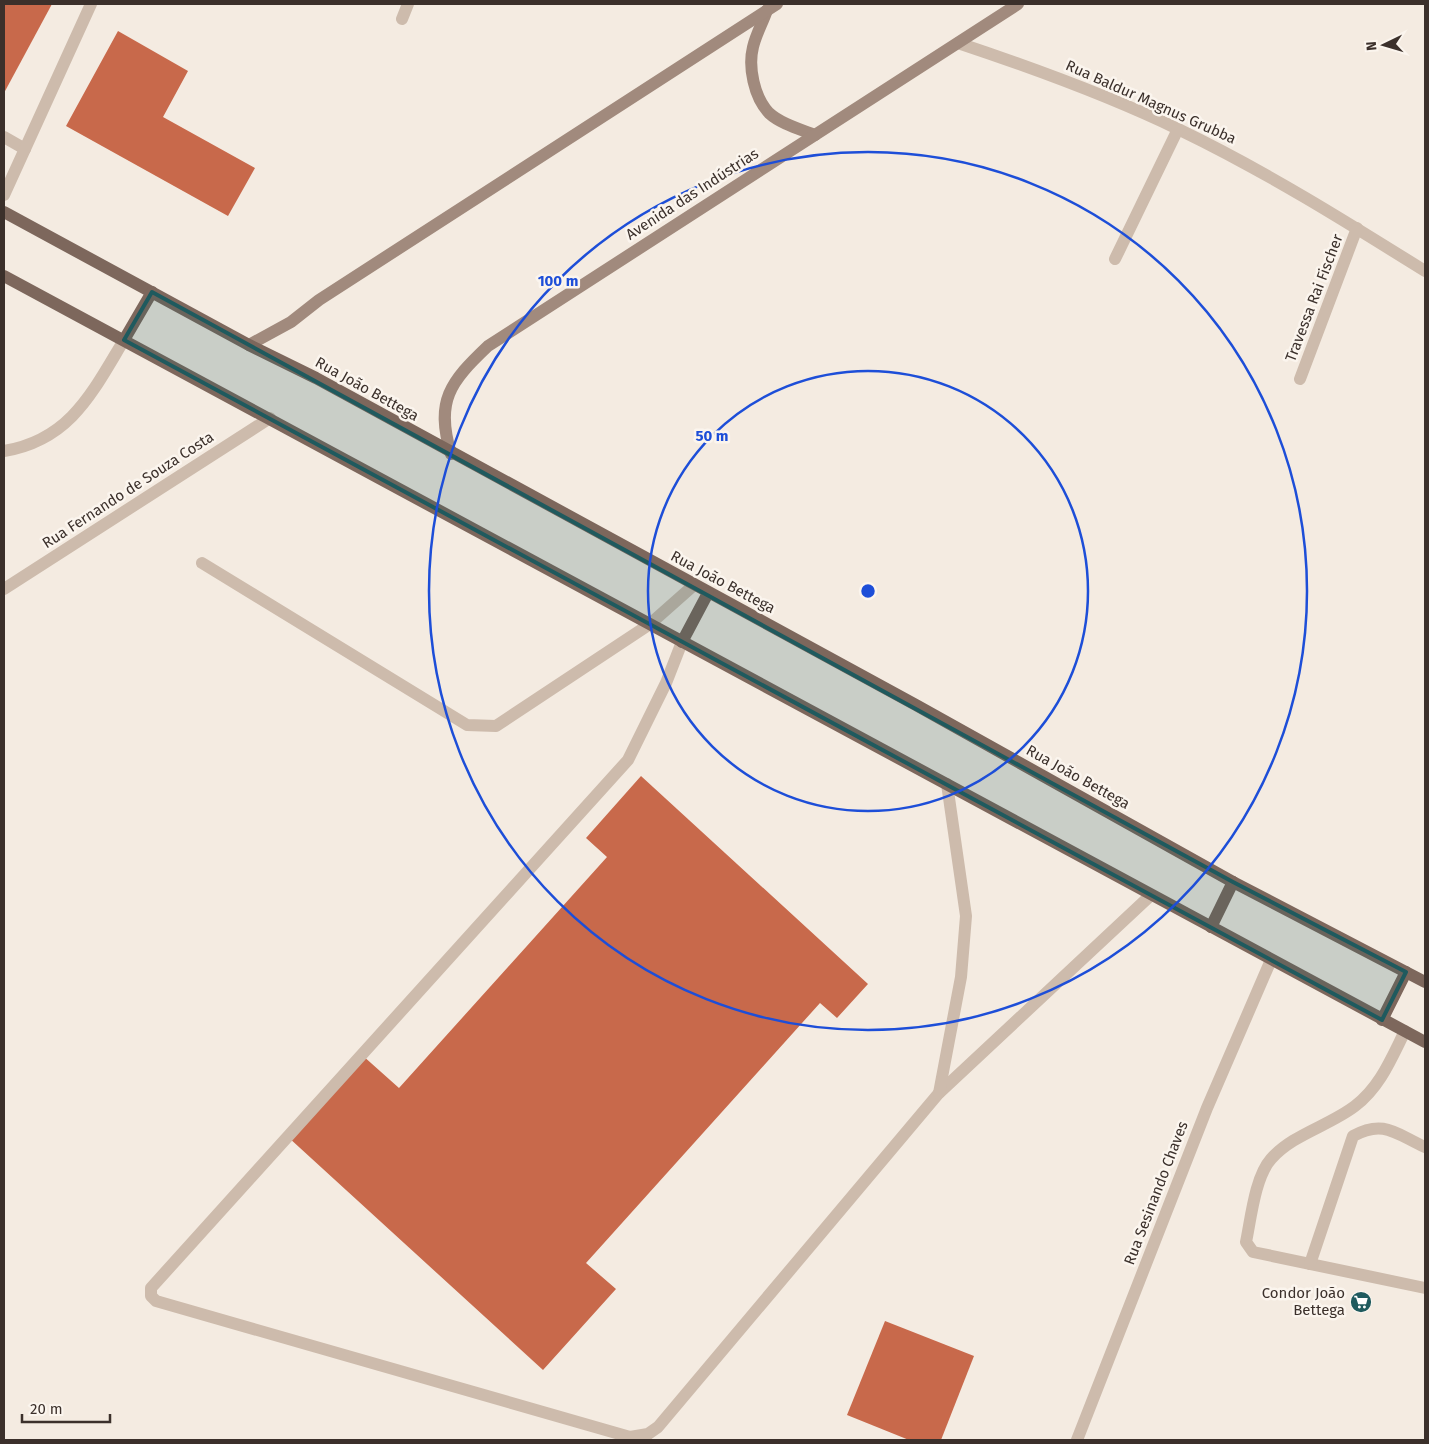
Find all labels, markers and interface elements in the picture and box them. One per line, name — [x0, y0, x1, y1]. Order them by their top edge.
north arrow — [1359, 20, 1409, 70]
text: N — [1363, 41, 1380, 51]
street label: Rua Baldur Magnus Grubba — [1063, 56, 1239, 148]
street label: Avenida das Indústrias — [622, 144, 762, 244]
street label: Travessa Rai Fischer — [1281, 232, 1347, 364]
text: 100 m — [538, 272, 578, 290]
street label: Rua João Bettega — [312, 353, 422, 425]
text: 50 m — [695, 427, 729, 445]
street label: Rua Fernando de Souza Costa — [39, 428, 217, 552]
street label: Rua João Bettega — [668, 547, 778, 617]
centre of rings — [859, 582, 877, 600]
street label: Rua João Bettega — [1023, 741, 1133, 813]
street label: Rua Sesinando Chaves — [1120, 1119, 1192, 1267]
place label: Condor João Bettega — [1262, 1284, 1345, 1319]
supermarket icon: Condor João Bettega — [1349, 1290, 1373, 1314]
scale bar — [22, 1392, 110, 1424]
text: 20 m — [30, 1400, 63, 1418]

